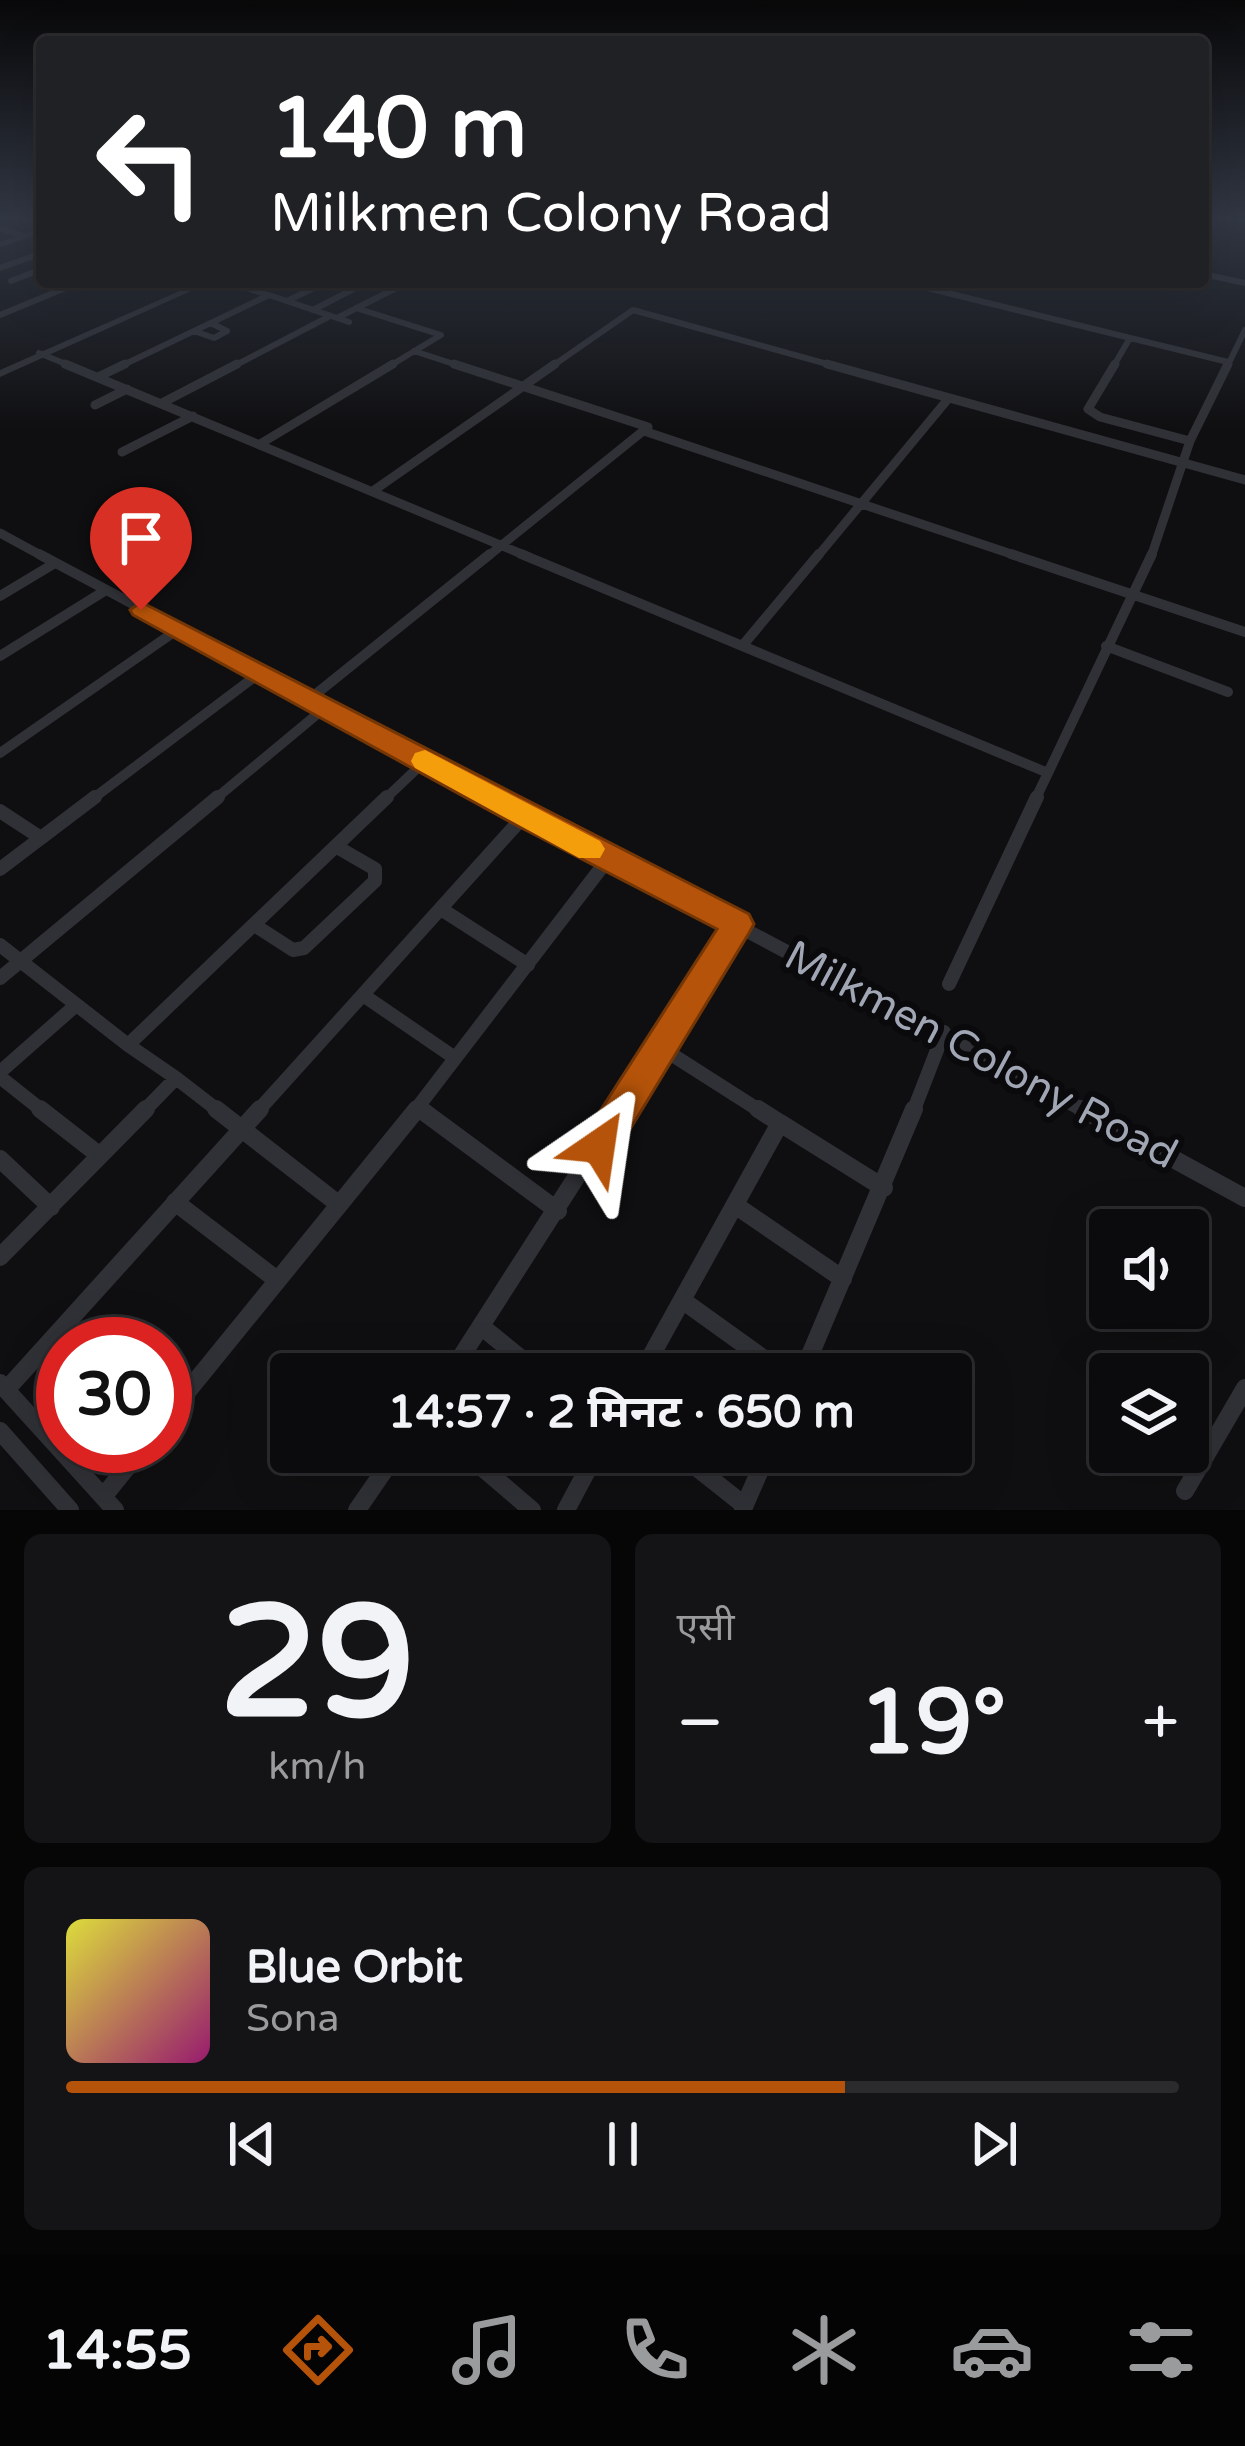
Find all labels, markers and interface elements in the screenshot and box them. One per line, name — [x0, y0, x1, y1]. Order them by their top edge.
text: 140 m — [270, 79, 527, 180]
icon: left — [72, 84, 228, 240]
text: Milkmen Colony Road — [270, 181, 832, 246]
pin — [90, 487, 192, 610]
icon: arrive — [108, 505, 174, 571]
street label: Milkmen Colony Road — [776, 930, 1186, 1180]
position arrow — [536, 1083, 662, 1209]
map controls — [1089, 1209, 1209, 1473]
button: sound — [1089, 1209, 1209, 1329]
speed limit sign: 30 — [36, 1317, 192, 1473]
button: layers — [1089, 1353, 1209, 1473]
text: 14:57 · 2 मिनट · 650 m — [387, 1386, 855, 1440]
text: 29 — [219, 1571, 415, 1759]
text: एसी — [677, 1604, 735, 1651]
text: 19° — [859, 1669, 1006, 1778]
text: − — [677, 1683, 724, 1763]
text: + — [1142, 1683, 1179, 1763]
text: km/h — [268, 1743, 366, 1790]
text: Blue Orbit — [246, 1941, 463, 1995]
text: Sona — [246, 1995, 339, 2042]
icon: previous — [219, 2111, 285, 2177]
icon: pause — [590, 2111, 656, 2177]
icon: next — [961, 2111, 1027, 2177]
icon: directions — [276, 2308, 360, 2392]
icon: music — [445, 2308, 529, 2392]
icon: phone — [613, 2308, 697, 2392]
icon: climate — [782, 2308, 866, 2392]
icon: car — [950, 2308, 1034, 2392]
icon: filters — [1119, 2308, 1203, 2392]
text: 14:55 — [42, 2318, 192, 2383]

